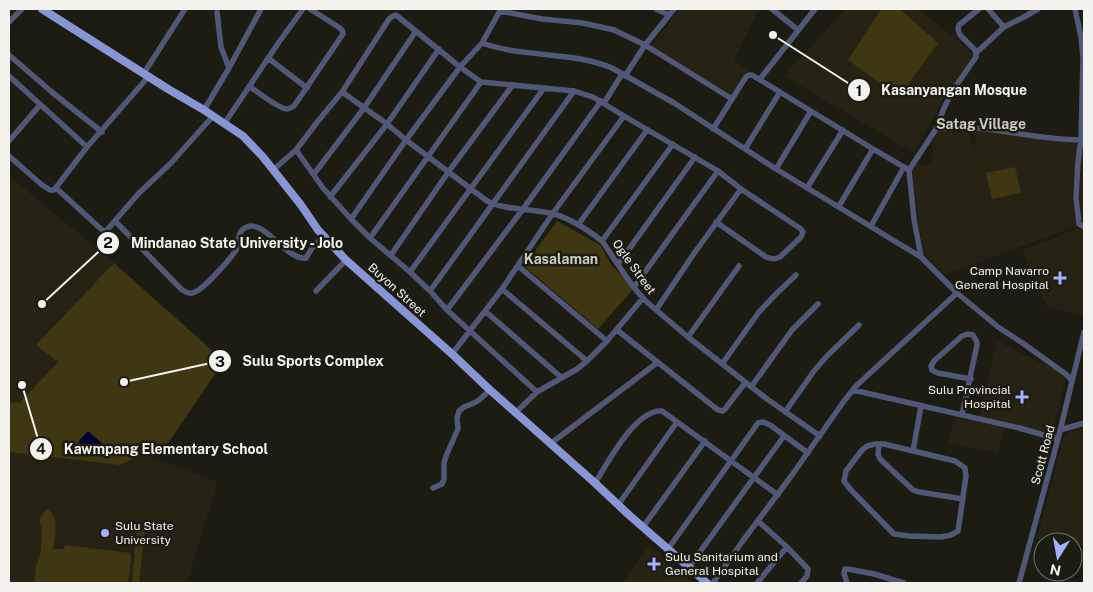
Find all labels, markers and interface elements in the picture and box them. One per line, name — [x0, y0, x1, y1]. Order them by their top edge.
callout: Kasanyangan Mosque — [846, 76, 1037, 105]
text: 1 — [856, 82, 862, 99]
text: Kasanyangan Mosque — [881, 82, 1027, 98]
district label: Satag Village — [936, 116, 1026, 132]
callout: Mindanao State University - Jolo — [95, 228, 354, 257]
text: 2 — [103, 234, 113, 251]
text: Mindanao State University - Jolo — [131, 235, 343, 251]
street label: Ogle Street — [609, 237, 659, 297]
district label: Kasalaman — [524, 251, 598, 267]
street label: Buyon Street — [365, 260, 429, 320]
place label: Camp Navarro General Hospital — [955, 264, 1049, 292]
marker: Camp Navarro General Hospital — [1053, 271, 1067, 285]
callout: Sulu Sports Complex — [207, 347, 394, 376]
text: 3 — [215, 353, 225, 370]
text: Sulu Sports Complex — [242, 353, 384, 369]
place label: Sulu Provincial Hospital — [928, 383, 1011, 411]
marker: Sulu Provincial Hospital — [1015, 390, 1029, 404]
street label: Scott Road — [1028, 424, 1058, 486]
callout: Kawmpang Elementary School — [28, 434, 278, 463]
text: 4 — [36, 440, 46, 457]
text: Kawmpang Elementary School — [64, 441, 269, 457]
place label: Sulu State University — [115, 519, 174, 547]
marker: Sulu State University — [99, 527, 111, 539]
north arrow — [1033, 532, 1083, 582]
place label: Sulu Sanitarium and General Hospital — [665, 550, 778, 578]
marker: Sulu Sanitarium and General Hospital — [647, 557, 661, 571]
text: N — [1049, 561, 1062, 579]

